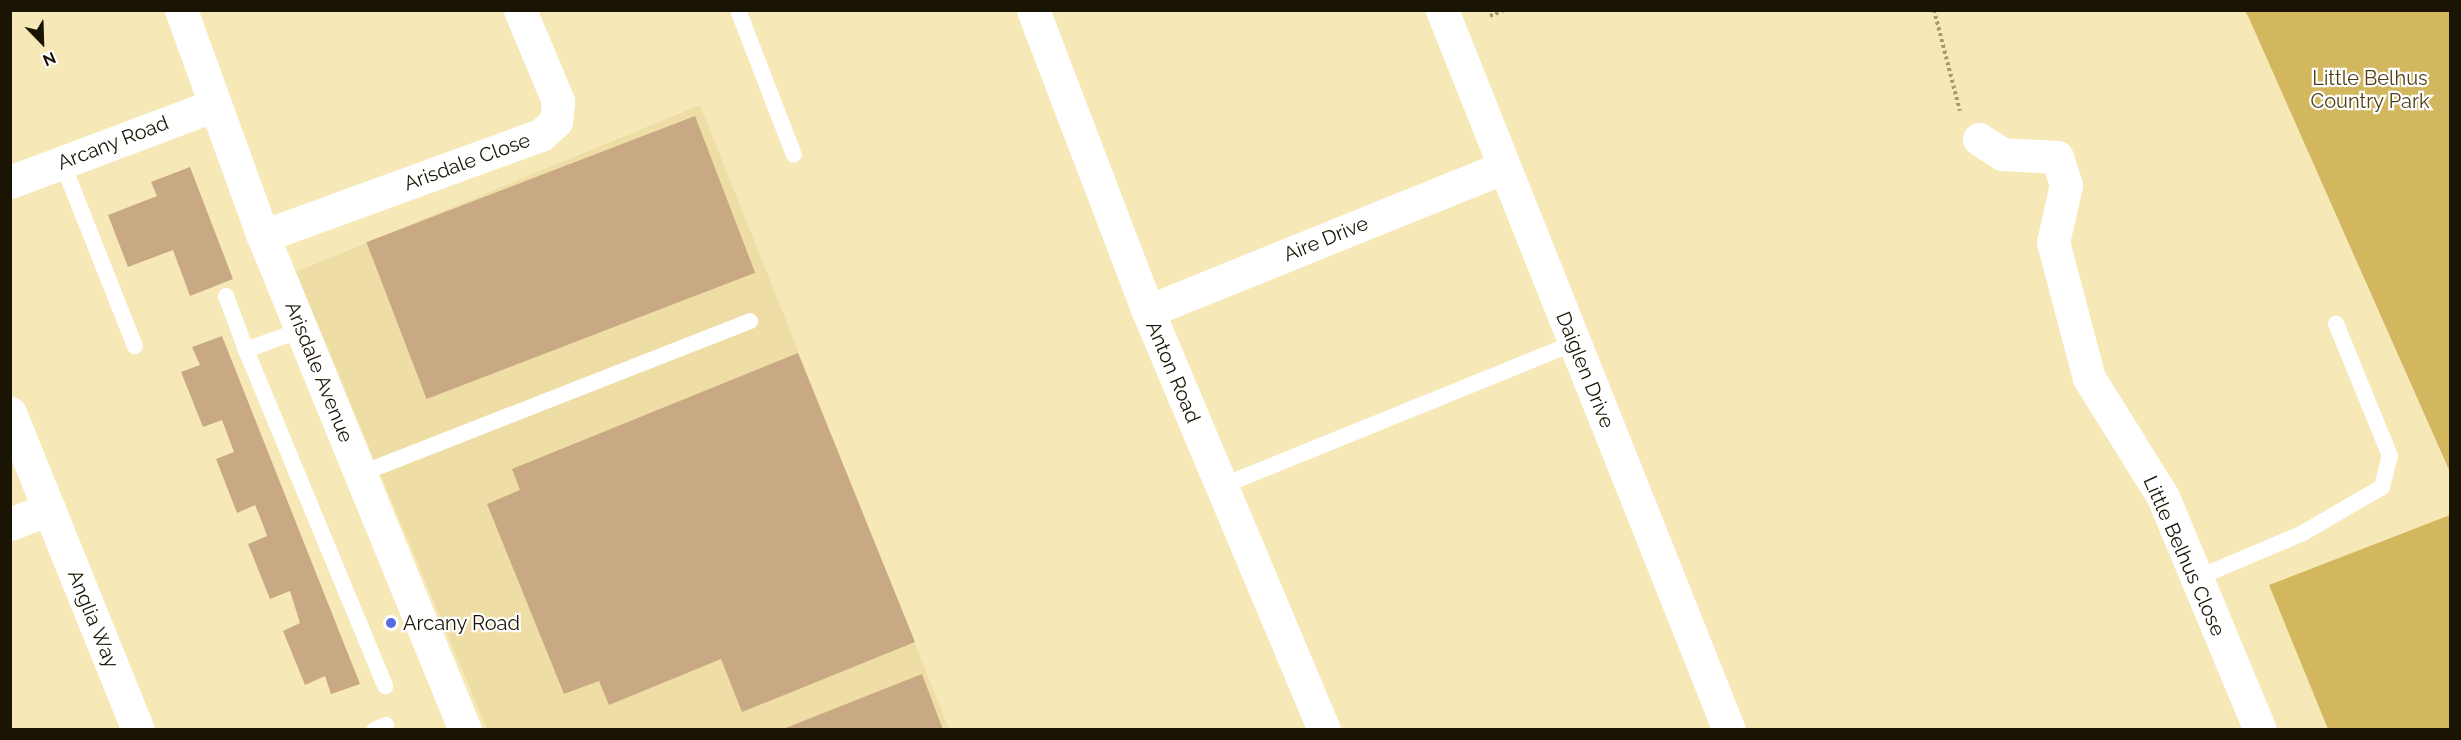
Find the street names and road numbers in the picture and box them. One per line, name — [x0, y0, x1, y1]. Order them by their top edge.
street label: Arcany Road — [54, 111, 172, 175]
street label: Arisdale Close — [401, 128, 533, 196]
street label: Aire Drive — [1280, 211, 1372, 267]
street label: Arisdale Avenue — [280, 298, 358, 446]
street label: Daiglen Drive — [1551, 308, 1619, 432]
street label: Anton Road — [1141, 317, 1205, 427]
street label: Little Belhus Close — [2138, 472, 2230, 640]
street label: Anglia Way — [62, 566, 124, 672]

